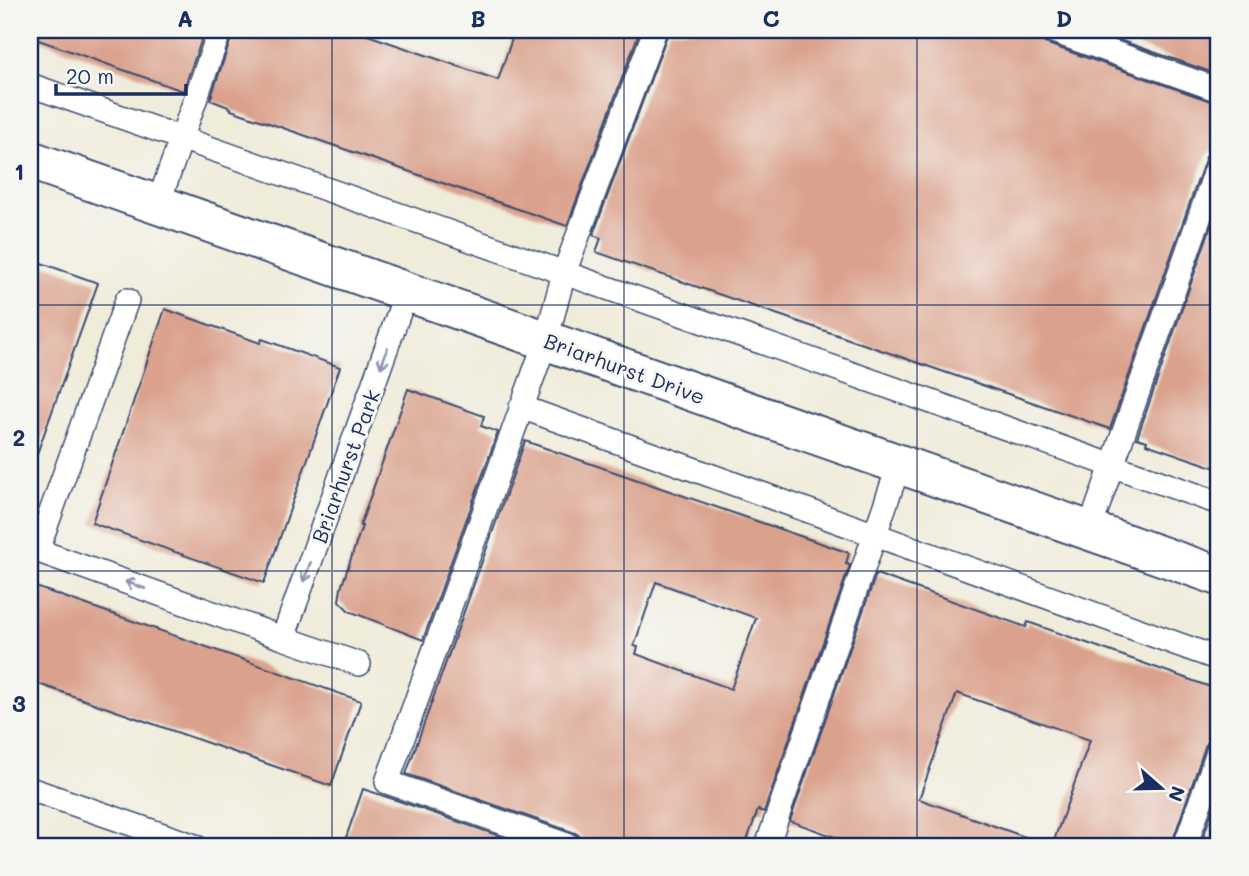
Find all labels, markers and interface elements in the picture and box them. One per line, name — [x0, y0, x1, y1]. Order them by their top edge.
text: A — [177, 3, 193, 33]
text: B — [470, 3, 486, 33]
text: C — [762, 3, 780, 33]
text: D — [1056, 3, 1072, 33]
scale bar — [56, 52, 186, 96]
text: 20 m — [66, 62, 114, 89]
text: 1 — [14, 156, 24, 186]
street label: Briarhurst Drive — [541, 326, 709, 410]
one-way arrow — [377, 346, 389, 368]
street label: Briarhurst Park — [305, 386, 385, 546]
text: 2 — [13, 422, 25, 452]
one-way arrow — [300, 560, 312, 582]
one-way arrow — [125, 578, 147, 590]
text: 3 — [12, 688, 26, 718]
north arrow — [1126, 754, 1196, 824]
text: N — [1163, 783, 1192, 805]

